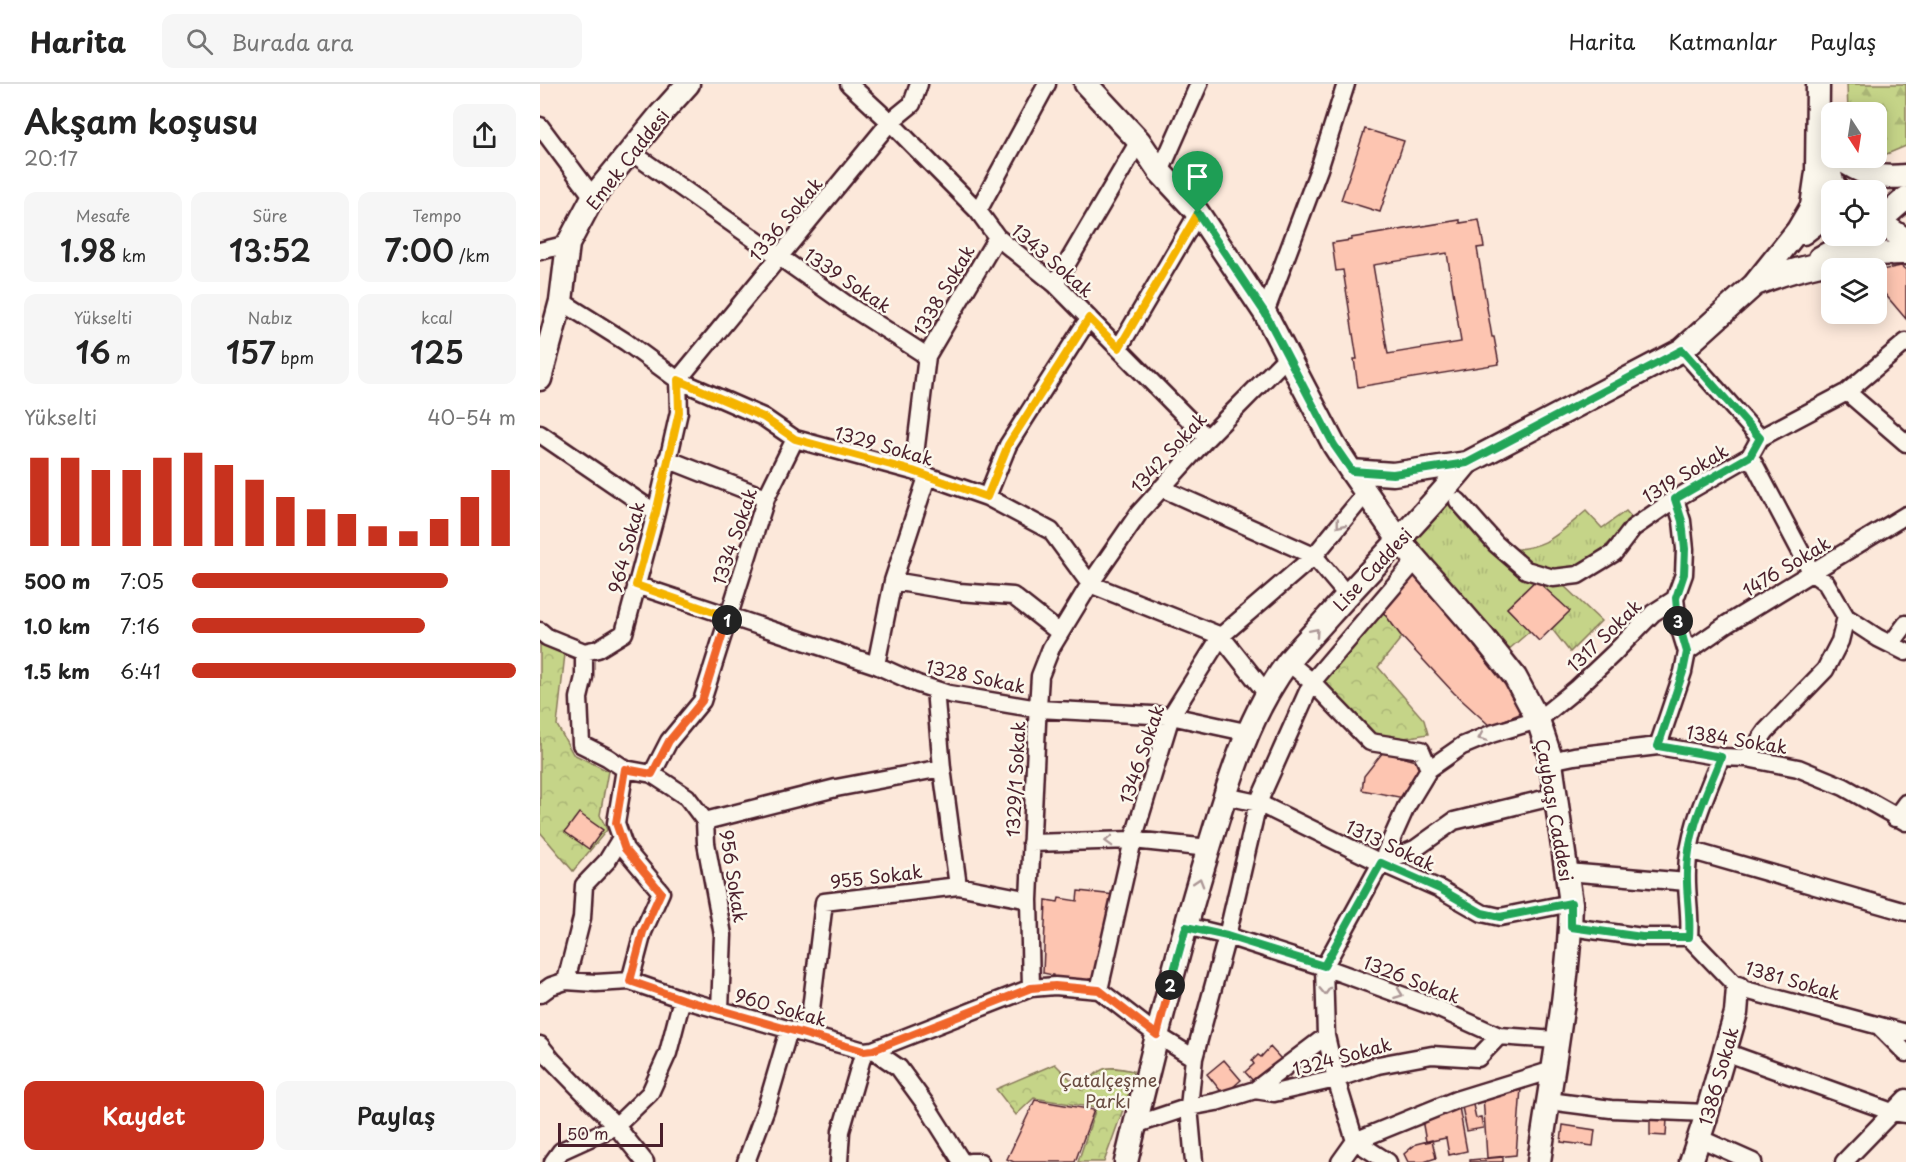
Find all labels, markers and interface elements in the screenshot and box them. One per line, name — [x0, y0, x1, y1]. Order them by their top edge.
search box — [162, 14, 582, 68]
text: Harita — [30, 20, 126, 63]
icon: search — [183, 25, 216, 58]
text: Burada ara — [231, 25, 353, 58]
text: Harita — [1569, 25, 1635, 57]
text: Katmanlar — [1668, 25, 1777, 57]
text: Paylaş — [1810, 25, 1876, 57]
text: Akşam koşusu — [24, 95, 258, 145]
north arrow — [1821, 102, 1887, 168]
map controls — [1821, 102, 1887, 324]
street label: Emek Caddesi — [579, 103, 675, 215]
button: share — [453, 104, 516, 167]
text: 20:17 — [24, 143, 78, 173]
pin — [1172, 151, 1223, 213]
icon: arrive — [1181, 160, 1214, 193]
street label: 1336 Sokak — [742, 171, 828, 267]
button: locate — [1821, 180, 1887, 246]
text: Mesafe — [76, 203, 130, 227]
text: Süre — [252, 203, 288, 227]
text: Tempo — [413, 203, 461, 227]
street label: 1343 Sokak — [1006, 217, 1100, 303]
text: 1.98 — [60, 227, 117, 272]
text: 13:52 — [229, 227, 311, 272]
text: 7:00 — [384, 227, 454, 272]
street label: 1338 Sokak — [905, 239, 981, 341]
street label: 1339 Sokak — [799, 241, 897, 319]
text: km — [117, 243, 146, 267]
text: /km — [454, 243, 490, 267]
button: layers — [1821, 258, 1887, 324]
text: Yükselti — [74, 305, 132, 329]
text: Nabız — [248, 305, 292, 329]
text: kcal — [421, 305, 453, 329]
text: 16 — [76, 329, 111, 374]
text: 157 — [226, 329, 276, 374]
text: 125 — [410, 329, 464, 374]
text: m — [111, 345, 130, 369]
text: bpm — [276, 345, 314, 369]
text: Yükselti — [24, 402, 97, 432]
text: 40–54 m — [427, 402, 516, 432]
street label: 1342 Sokak — [1123, 406, 1213, 498]
street label: 1329 Sokak — [831, 418, 937, 472]
street label: 1319 Sokak — [1637, 437, 1733, 509]
street label: 1334 Sokak — [705, 484, 763, 588]
street label: 964 Sokak — [601, 498, 651, 596]
one-way arrow — [1336, 518, 1347, 529]
street label: Lise Caddesi — [1326, 521, 1418, 617]
street label: 1476 Sokak — [1737, 529, 1835, 603]
text: 500 m — [24, 566, 91, 596]
text: 7:05 — [120, 566, 164, 596]
street label: 1317 Sokak — [1561, 592, 1647, 678]
pin: 1 — [712, 605, 742, 635]
pin: 3 — [1663, 606, 1693, 636]
text: 1 — [723, 608, 731, 632]
text: 3 — [1673, 609, 1683, 633]
text: 1.0 km — [24, 611, 91, 641]
text: 7:16 — [120, 611, 160, 641]
one-way arrow — [1308, 628, 1319, 639]
street label: 1328 Sokak — [924, 652, 1028, 700]
text: 1.5 km — [24, 656, 90, 686]
text: 6:41 — [120, 656, 161, 686]
street label: 1346 Sokak — [1111, 701, 1171, 807]
street label: 1384 Sokak — [1685, 718, 1789, 760]
street label: 1329/1 Sokak — [998, 720, 1032, 838]
one-way arrow — [1478, 730, 1489, 742]
street label: Çaybaşı Caddesi — [1529, 737, 1581, 883]
street label: 1313 Sokak — [1342, 812, 1440, 878]
street label: 956 Sokak — [713, 828, 755, 924]
one-way arrow — [1104, 835, 1113, 847]
street label: 955 Sokak — [828, 857, 924, 895]
one-way arrow — [1192, 877, 1204, 888]
street label: 1326 Sokak — [1360, 948, 1464, 1010]
street label: 1381 Sokak — [1742, 954, 1844, 1006]
pin: 2 — [1155, 970, 1185, 1000]
text: 2 — [1164, 973, 1176, 997]
street label: 960 Sokak — [732, 981, 830, 1033]
one-way arrow — [1318, 987, 1331, 996]
one-way arrow — [1392, 987, 1403, 999]
street label: 1386 Sokak — [1691, 1023, 1745, 1129]
street label: 1324 Sokak — [1290, 1030, 1394, 1082]
park label: Çatalçeşme Parkı — [1059, 1066, 1157, 1114]
button: Kaydet — [24, 1081, 264, 1150]
button: Paylaş — [276, 1081, 516, 1150]
scale bar — [558, 1120, 663, 1148]
text: 50 m — [567, 1121, 608, 1145]

